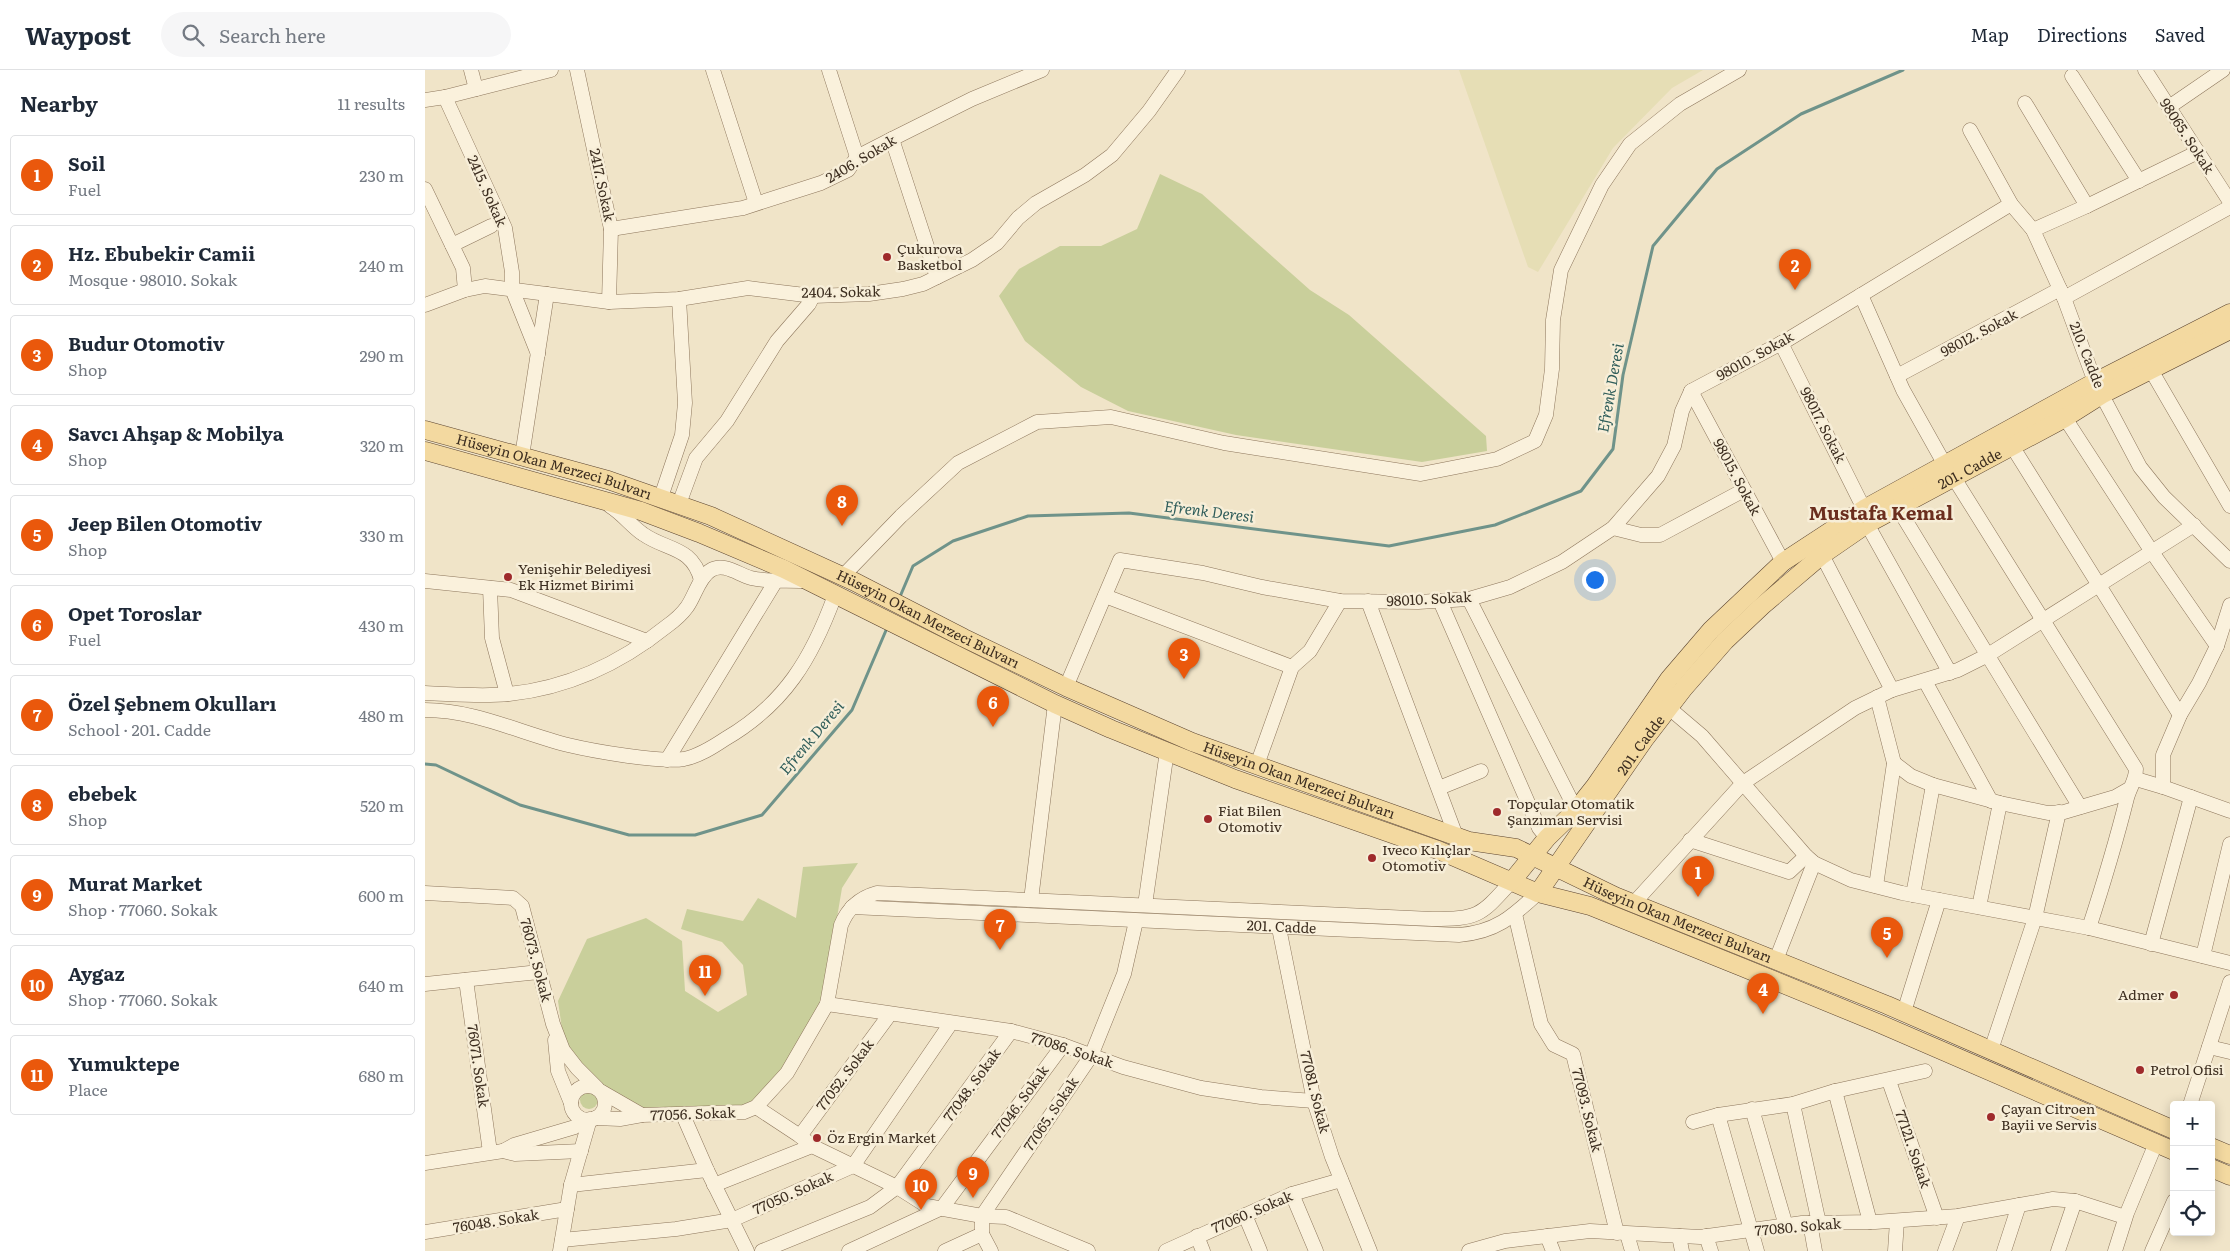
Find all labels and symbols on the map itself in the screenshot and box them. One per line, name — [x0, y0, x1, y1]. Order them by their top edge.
street label: 98065. Sokak — [2156, 94, 2220, 177]
street label: 2406. Sokak — [822, 129, 900, 187]
street label: 2417. Sokak — [585, 146, 621, 224]
street label: 2415. Sokak — [463, 152, 513, 230]
place label: Çukurova Basketbol — [897, 238, 963, 274]
pin: 2 — [1779, 249, 1811, 290]
marker: Çukurova Basketbol — [881, 251, 893, 263]
street label: 2404. Sokak — [801, 280, 881, 302]
street label: 98012. Sokak — [1937, 303, 2021, 361]
street label: 210. Cadde — [2066, 319, 2110, 391]
street label: 98010. Sokak — [1712, 325, 1797, 385]
water label: Efrenk Deresi — [1590, 341, 1629, 434]
street label: 98017. Sokak — [1796, 383, 1852, 466]
street label: Hüseyin Okan Merzeci Bulvarı — [454, 428, 655, 504]
street label: 98015. Sokak — [1709, 435, 1767, 519]
street label: 201. Cadde — [1934, 443, 2005, 493]
pin: 8 — [826, 485, 858, 526]
water label: Efrenk Deresi — [1163, 494, 1256, 527]
district label: Mustafa Kemal — [1809, 498, 1953, 526]
place label: Yenişehir Belediyesi Ek Hizmet Birimi — [518, 558, 652, 594]
street label: Hüseyin Okan Merzeci Bulvarı — [834, 564, 1024, 672]
your location — [1582, 567, 1608, 593]
marker: Yenişehir Belediyesi Ek Hizmet Birimi — [502, 571, 514, 583]
street label: 98010. Sokak — [1386, 586, 1473, 610]
pin: 3 — [1168, 638, 1200, 679]
pin: 6 — [977, 686, 1009, 727]
water label: Efrenk Deresi — [773, 695, 849, 779]
street label: 201. Cadde — [1612, 711, 1669, 779]
street label: Hüseyin Okan Merzeci Bulvarı — [1201, 736, 1398, 823]
place label: Topçular Otomatik Şanzıman Servisi — [1507, 793, 1635, 829]
place label: Fiat Bilen Otomotiv — [1218, 800, 1283, 836]
marker: Topçular Otomatik Şanzıman Servisi — [1491, 806, 1503, 818]
marker: Fiat Bilen Otomotiv — [1202, 813, 1214, 825]
place label: Iveco Kılıçlar Otomotiv — [1382, 839, 1471, 875]
marker: Iveco Kılıçlar Otomotiv — [1366, 852, 1378, 864]
pin: 1 — [1682, 856, 1714, 897]
street label: Hüseyin Okan Merzeci Bulvarı — [1580, 871, 1775, 967]
pin: 7 — [984, 909, 1016, 950]
street label: 201. Cadde — [1246, 914, 1317, 937]
street label: 76073. Sokak — [516, 916, 558, 1004]
pin: 5 — [1871, 917, 1903, 958]
pin: 11 — [689, 955, 721, 996]
pin: 4 — [1747, 973, 1779, 1014]
place label: Admer — [2118, 984, 2164, 1004]
marker: Admer — [2168, 989, 2180, 1001]
street label: 76071. Sokak — [463, 1023, 495, 1109]
street label: 77086. Sokak — [1028, 1026, 1117, 1072]
street label: 77052. Sokak — [811, 1034, 878, 1114]
street label: 77048. Sokak — [938, 1043, 1005, 1125]
street label: 77081. Sokak — [1296, 1049, 1336, 1135]
place label: Petrol Ofisi — [2150, 1059, 2224, 1079]
street label: 77046. Sokak — [986, 1060, 1053, 1142]
marker: Petrol Ofisi — [2134, 1064, 2146, 1076]
street label: 77093. Sokak — [1568, 1066, 1608, 1154]
street label: 77065. Sokak — [1018, 1072, 1083, 1154]
place label: Çayan Citroen Bayii ve Servis — [2001, 1098, 2097, 1134]
street label: 77056. Sokak — [650, 1102, 736, 1124]
street label: 77121. Sokak — [1891, 1107, 1937, 1191]
marker: Çayan Citroen Bayii ve Servis — [1985, 1111, 1997, 1123]
place label: Öz Ergin Market — [827, 1127, 936, 1147]
marker: Öz Ergin Market — [811, 1132, 823, 1144]
pin: 9 — [957, 1157, 989, 1198]
street label: 77050. Sokak — [749, 1165, 836, 1219]
pin: 10 — [905, 1169, 937, 1210]
street label: 77060. Sokak — [1208, 1185, 1296, 1237]
street label: 76048. Sokak — [452, 1203, 541, 1237]
street label: 77080. Sokak — [1754, 1212, 1842, 1240]

